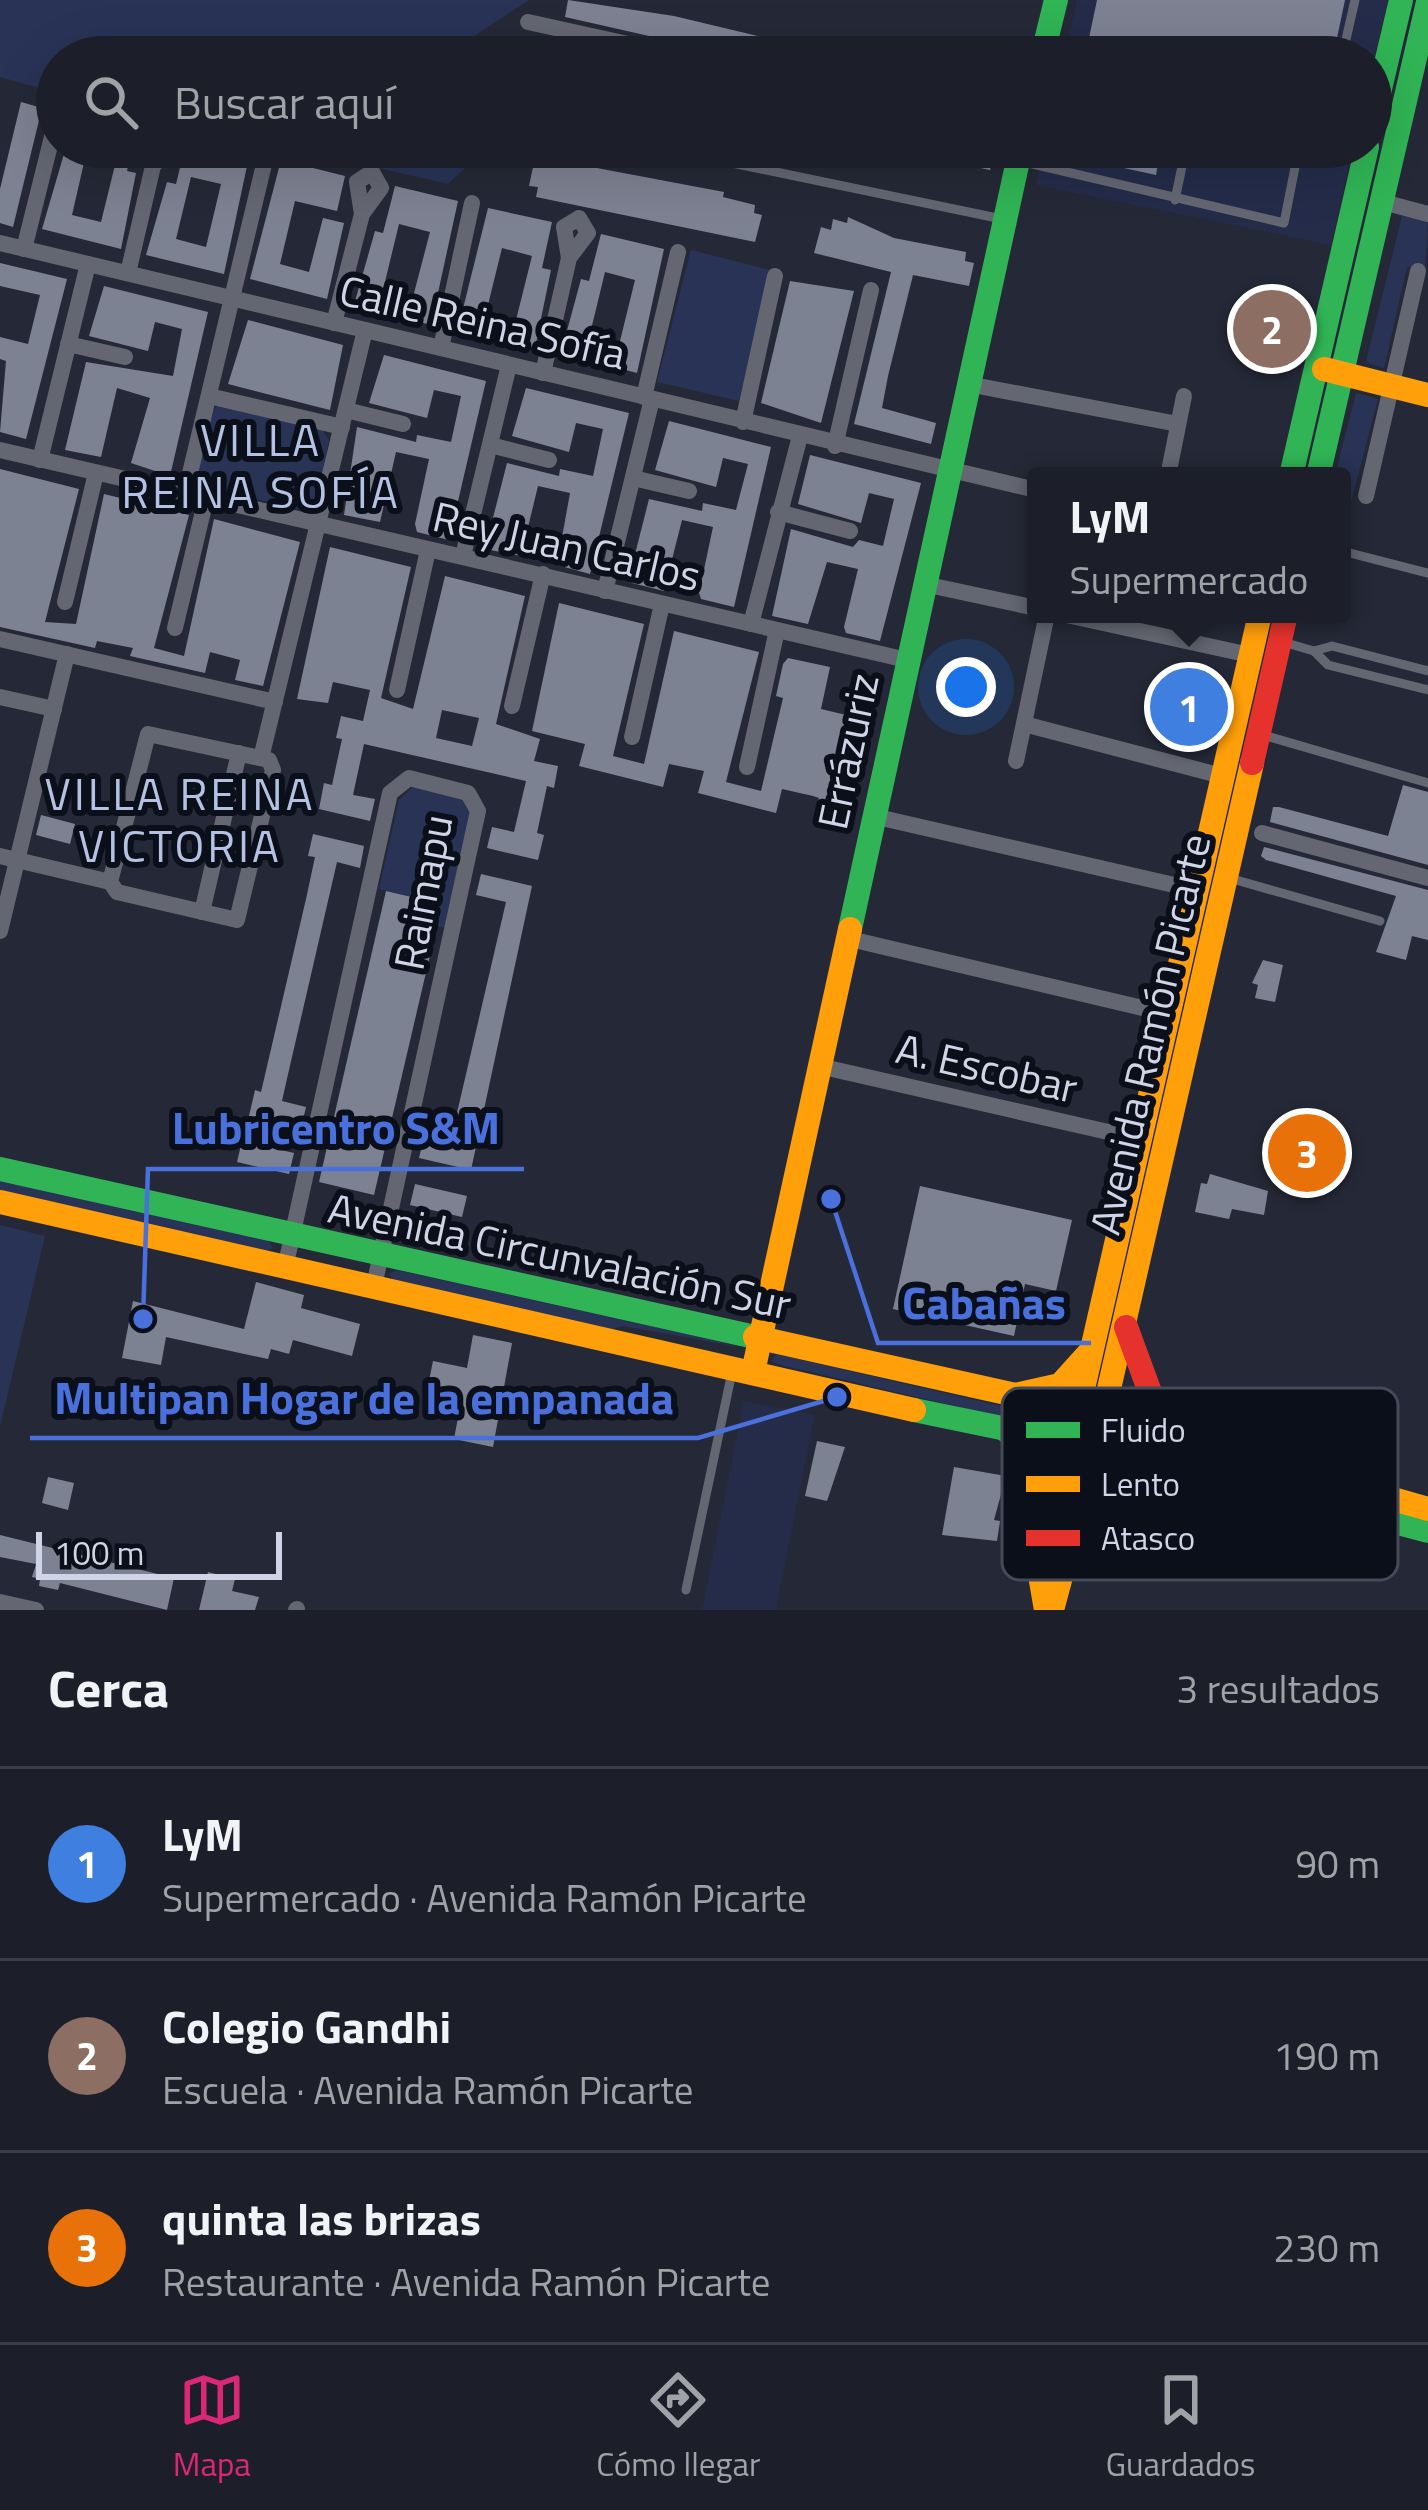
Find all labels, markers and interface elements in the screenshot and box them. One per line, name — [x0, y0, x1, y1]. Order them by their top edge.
search box — [36, 36, 1392, 168]
text: Buscar aquí — [174, 68, 394, 136]
icon: search — [78, 69, 144, 135]
street label: Calle Reina Sofía — [334, 257, 632, 385]
pin: 2 — [1233, 284, 1311, 374]
district label: VILLA REINA SOFÍA — [121, 405, 401, 525]
popup — [1027, 467, 1351, 623]
text: LyM — [1070, 482, 1150, 550]
street label: Rey Juan Carlos — [427, 483, 707, 607]
text: Supermercado — [1070, 550, 1308, 609]
your location — [936, 657, 996, 717]
pin: 1 — [1150, 662, 1228, 752]
street label: Errázuriz — [799, 667, 895, 835]
district label: VILLA REINA VICTORIA — [44, 759, 316, 879]
street label: Raimapu — [376, 809, 468, 975]
street label: Avenida Ramón Picarte — [1072, 827, 1226, 1241]
street label: A. Escobar — [890, 1015, 1084, 1119]
callout: Lubricentro S&M — [148, 1088, 524, 1169]
text: Lubricentro S&M — [172, 1093, 500, 1161]
pin: 3 — [1268, 1108, 1346, 1198]
street label: Avenida Circunvalación Sur — [323, 1175, 797, 1335]
callout: Cabañas — [878, 1262, 1091, 1343]
text: Cabañas — [902, 1268, 1066, 1336]
callout: Multipan Hogar de la empanada — [30, 1357, 698, 1438]
text: Multipan Hogar de la empanada — [54, 1363, 674, 1431]
legend — [1002, 1388, 1398, 1580]
text: Fluido — [1101, 1405, 1186, 1455]
text: Lento — [1101, 1459, 1180, 1509]
text: Atasco — [1101, 1513, 1195, 1563]
scale bar — [36, 1526, 282, 1579]
text: 100 m — [54, 1528, 144, 1578]
text: Cerca — [48, 1649, 169, 1727]
text: 3 resultados — [1176, 1659, 1380, 1718]
text: LyM — [162, 1800, 243, 1868]
text: 1 — [76, 1834, 98, 1893]
text: 90 m — [1295, 1834, 1380, 1893]
text: Supermercado · Avenida Ramón Picarte — [162, 1868, 807, 1927]
text: Colegio Gandhi — [162, 1992, 451, 2060]
text: 2 — [76, 2026, 98, 2085]
text: 190 m — [1273, 2026, 1380, 2085]
text: Escuela · Avenida Ramón Picarte — [162, 2060, 694, 2119]
text: quinta las brizas — [162, 2184, 481, 2252]
text: 3 — [76, 2218, 98, 2277]
text: 230 m — [1273, 2218, 1380, 2277]
text: Restaurante · Avenida Ramón Picarte — [162, 2252, 771, 2311]
tab: Mapa — [173, 2367, 251, 2489]
tab: Cómo llegar — [596, 2367, 760, 2489]
tab: Guardados — [1106, 2367, 1255, 2489]

